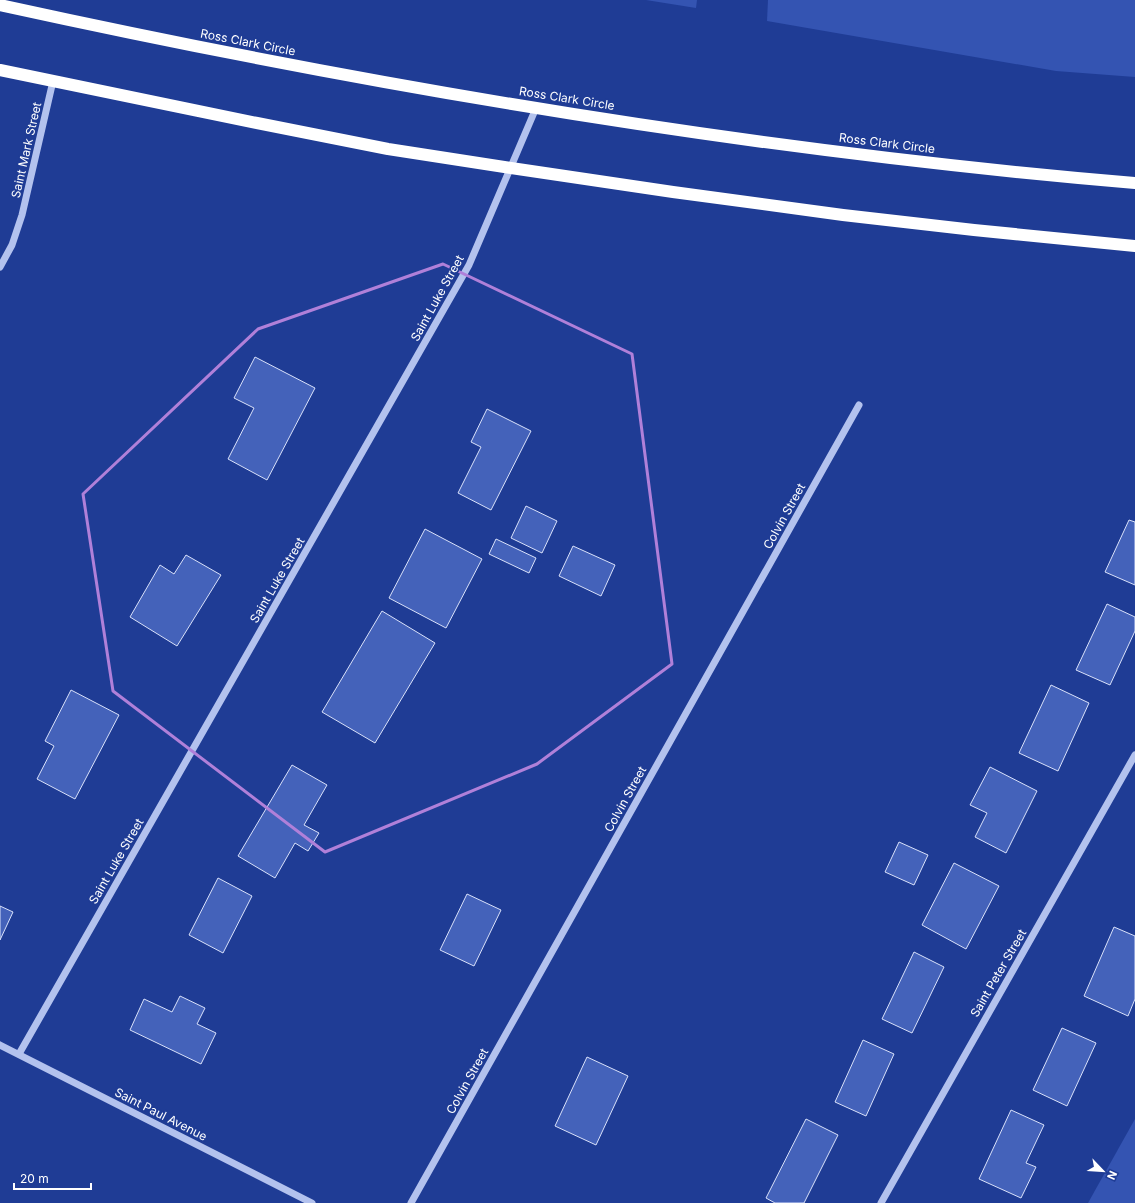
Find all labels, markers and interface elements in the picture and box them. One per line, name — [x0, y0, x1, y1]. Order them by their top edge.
street label: Ross Clark Circle — [199, 25, 297, 59]
street label: Ross Clark Circle — [518, 83, 616, 113]
street label: Saint Mark Street — [8, 101, 44, 199]
street label: Ross Clark Circle — [838, 130, 936, 156]
street label: Saint Luke Street — [407, 252, 467, 344]
street label: Colvin Street — [760, 480, 808, 552]
street label: Saint Luke Street — [246, 535, 308, 625]
street label: Colvin Street — [601, 763, 649, 835]
street label: Saint Luke Street — [85, 816, 147, 906]
street label: Saint Peter Street — [967, 926, 1029, 1020]
street label: Colvin Street — [443, 1045, 491, 1117]
street label: Saint Paul Avenue — [112, 1084, 210, 1144]
north arrow — [1083, 1151, 1123, 1191]
scale bar — [14, 1165, 91, 1191]
text: N — [1104, 1168, 1120, 1182]
text: 20 m — [20, 1171, 49, 1186]

